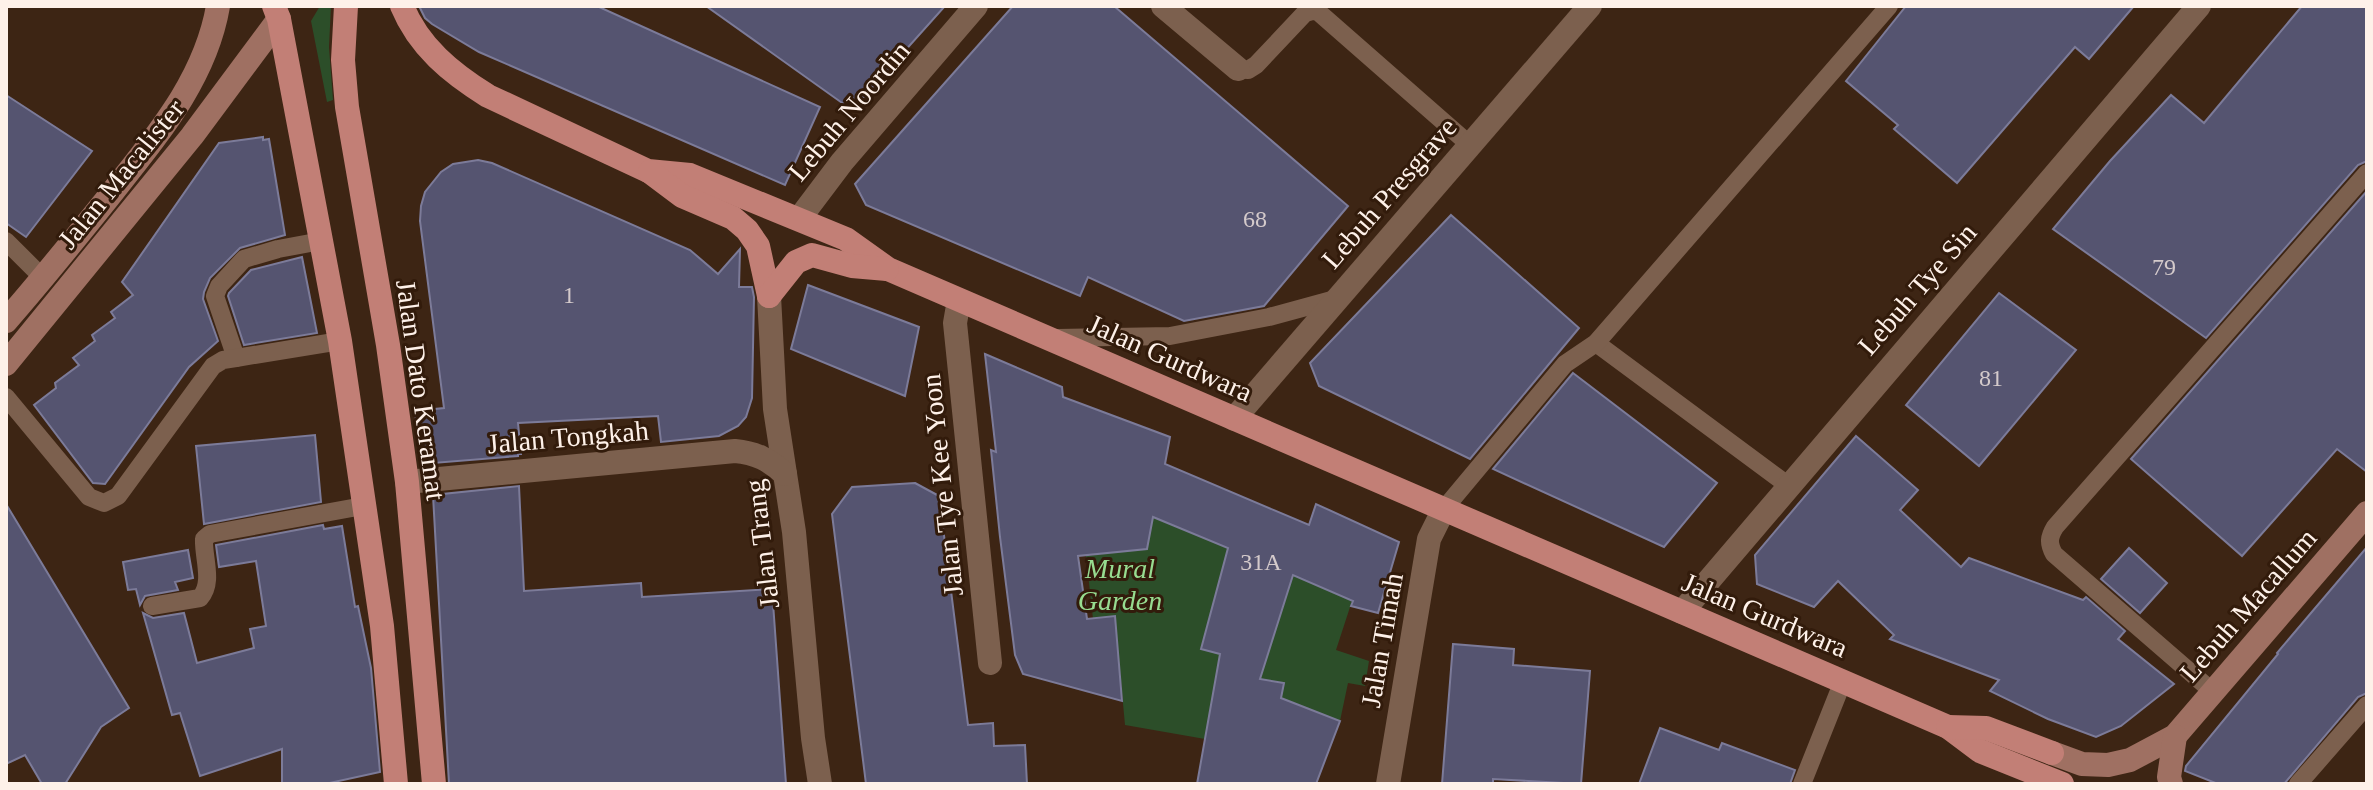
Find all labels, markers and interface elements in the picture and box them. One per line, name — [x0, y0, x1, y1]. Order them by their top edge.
street label: Lebuh Noordin — [782, 35, 916, 187]
street label: Jalan Macalister — [51, 93, 191, 255]
street label: Lebuh Presgrave — [1315, 112, 1463, 274]
house number: 68 — [1243, 206, 1267, 232]
street label: Lebuh Tye Sin — [1852, 217, 1982, 361]
house number: 79 — [2152, 254, 2176, 280]
street label: Jalan Dato Keramat — [390, 278, 452, 502]
house number: 1 — [563, 282, 575, 308]
street label: Jalan Gurdwara — [1083, 308, 1257, 408]
house number: 81 — [1979, 365, 2003, 391]
street label: Jalan Tye Kee Yoon — [915, 372, 969, 598]
street label: Jalan Tongkah — [486, 415, 650, 459]
street label: Jalan Trang — [739, 478, 785, 610]
street label: Lebuh Macallum — [2173, 522, 2323, 688]
house number: 31A — [1240, 549, 1282, 575]
park label: Mural Garden — [1078, 553, 1162, 616]
street label: Jalan Gurdwara — [1678, 566, 1853, 664]
street label: Jalan Timah — [1355, 570, 1409, 710]

